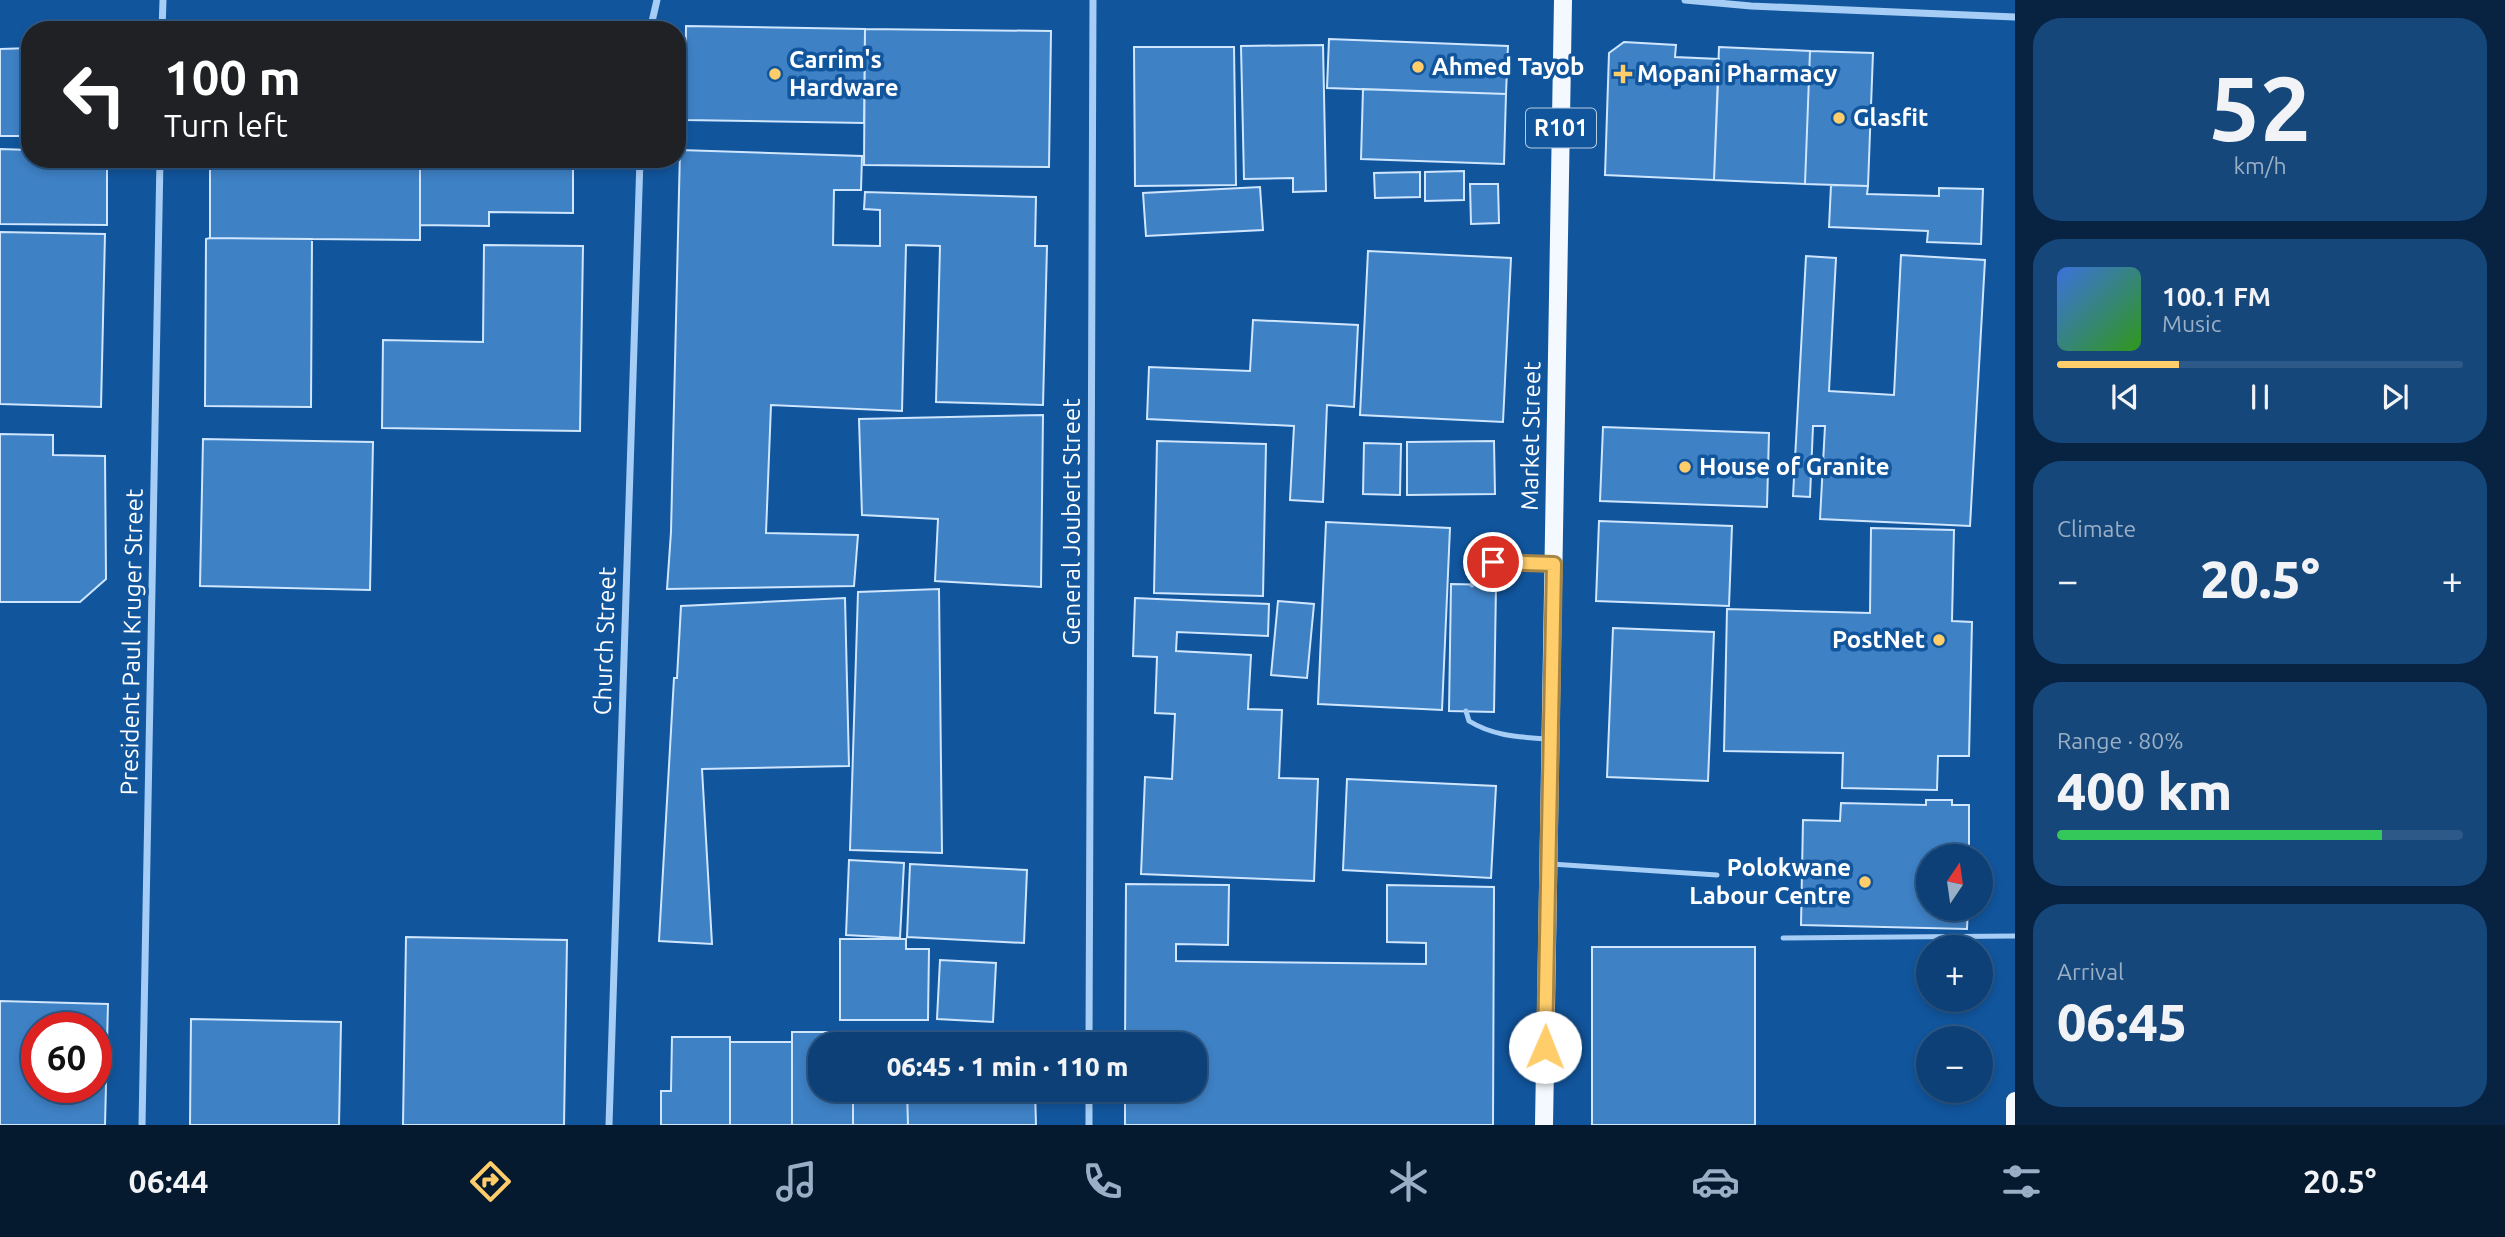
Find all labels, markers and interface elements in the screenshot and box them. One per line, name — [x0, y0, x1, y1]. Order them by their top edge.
place label: Carrim's Hardware — [789, 46, 899, 101]
icon: left — [49, 49, 140, 140]
text: 100 m — [164, 49, 301, 104]
place label: Ahmed Tayob — [1432, 53, 1584, 80]
text: 52 — [2209, 56, 2311, 158]
marker: Ahmed Tayob — [1410, 59, 1426, 75]
place label: Mopani Pharmacy — [1637, 60, 1837, 87]
marker: Carrim's Hardware — [767, 66, 783, 82]
marker: Mopani Pharmacy — [1615, 66, 1631, 82]
place label: Glasfit — [1853, 104, 1928, 131]
text: Turn left — [164, 107, 288, 143]
road number: R101 — [1526, 108, 1596, 148]
marker: Glasfit — [1831, 110, 1847, 126]
text: km/h — [2233, 153, 2287, 178]
text: 100.1 FM — [2162, 282, 2271, 311]
text: Music — [2162, 311, 2221, 336]
street label: Market Street — [1516, 361, 1545, 511]
icon: previous — [2106, 378, 2144, 416]
icon: pause — [2241, 378, 2279, 416]
icon: next — [2376, 378, 2414, 416]
street label: General Joubert Street — [1058, 398, 1085, 646]
place label: House of Granite — [1699, 453, 1890, 480]
marker: House of Granite — [1677, 459, 1693, 475]
street label: President Paul Kruger Street — [115, 488, 148, 796]
text: Climate — [2057, 516, 2136, 541]
pin — [1463, 532, 1523, 592]
icon: arrive — [1474, 543, 1512, 581]
text: 20.5° — [2200, 550, 2320, 608]
text: − — [2057, 559, 2078, 601]
text: + — [2442, 559, 2463, 601]
street label: Church Street — [588, 566, 621, 716]
place label: PostNet — [1832, 626, 1925, 653]
marker: PostNet — [1931, 632, 1947, 648]
text: Range · 80% — [2057, 728, 2184, 753]
text: 400 km — [2057, 762, 2232, 820]
north arrow — [1916, 844, 1993, 920]
map controls — [1916, 844, 1993, 1103]
place label: Polokwane Labour Centre — [1689, 854, 1851, 909]
marker: Polokwane Labour Centre — [1857, 874, 1873, 890]
button: + — [1916, 935, 1993, 1012]
text: Arrival — [2057, 959, 2124, 984]
text: 06:45 — [2057, 993, 2187, 1051]
position arrow — [1508, 1010, 1582, 1084]
speed limit sign: 60 — [21, 1012, 112, 1103]
button: − — [1916, 1026, 1993, 1103]
text: 06:45 · 1 min · 110 m — [887, 1052, 1128, 1081]
icon: directions — [466, 1157, 515, 1206]
icon: music — [772, 1157, 821, 1206]
icon: phone — [1078, 1157, 1127, 1206]
icon: climate — [1384, 1157, 1433, 1206]
icon: car — [1691, 1157, 1740, 1206]
icon: filters — [1997, 1157, 2046, 1206]
text: 06:44 — [129, 1163, 209, 1199]
text: 20.5° — [2303, 1163, 2376, 1199]

